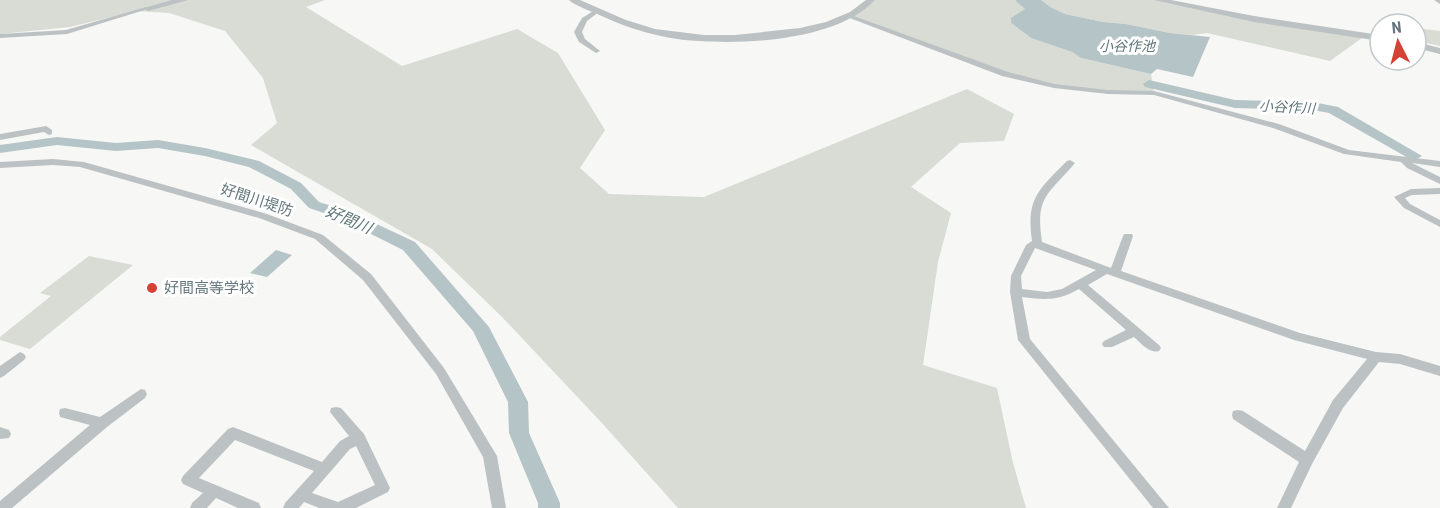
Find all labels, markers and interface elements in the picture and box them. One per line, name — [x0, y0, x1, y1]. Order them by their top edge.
north arrow — [1368, 12, 1428, 72]
text: N — [1391, 18, 1402, 38]
water label: 小谷作池 — [1099, 38, 1157, 54]
water label: 小谷作川 — [1259, 98, 1317, 117]
street label: 好間川堤防 — [219, 180, 295, 220]
water label: 好間川 — [323, 201, 376, 238]
place label: 好間高等学校 — [164, 279, 254, 297]
marker: 好間高等学校 — [145, 281, 159, 295]

